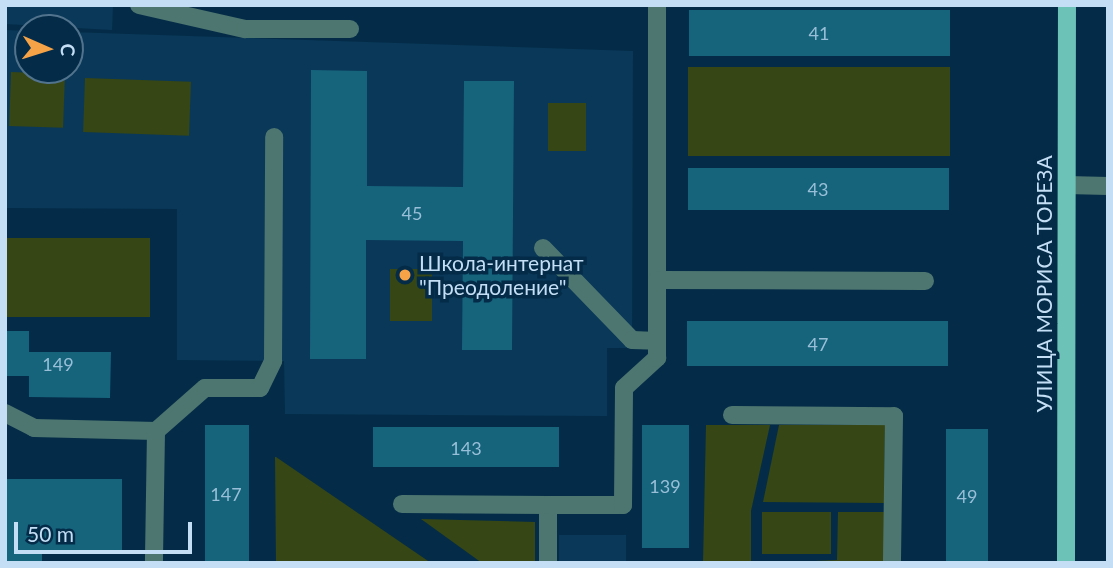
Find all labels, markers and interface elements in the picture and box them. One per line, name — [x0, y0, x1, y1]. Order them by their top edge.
north arrow — [14, 14, 84, 84]
house number: 41 — [809, 22, 829, 44]
text: С — [57, 43, 80, 57]
street label: УЛИЦА МОРИСА ТОРЕЗА — [1031, 155, 1057, 413]
house number: 43 — [808, 178, 828, 200]
house number: 45 — [402, 202, 422, 224]
place label: Школа-интернат "Преодоление" — [419, 250, 584, 300]
marker: Школа-интернат "Преодоление" — [397, 267, 413, 283]
house number: 47 — [808, 333, 828, 355]
house number: 149 — [42, 353, 74, 375]
house number: 143 — [450, 437, 482, 459]
house number: 139 — [649, 475, 681, 497]
house number: 147 — [210, 483, 242, 505]
house number: 49 — [957, 485, 977, 507]
scale bar — [18, 508, 196, 552]
text: 50 m — [27, 521, 74, 546]

